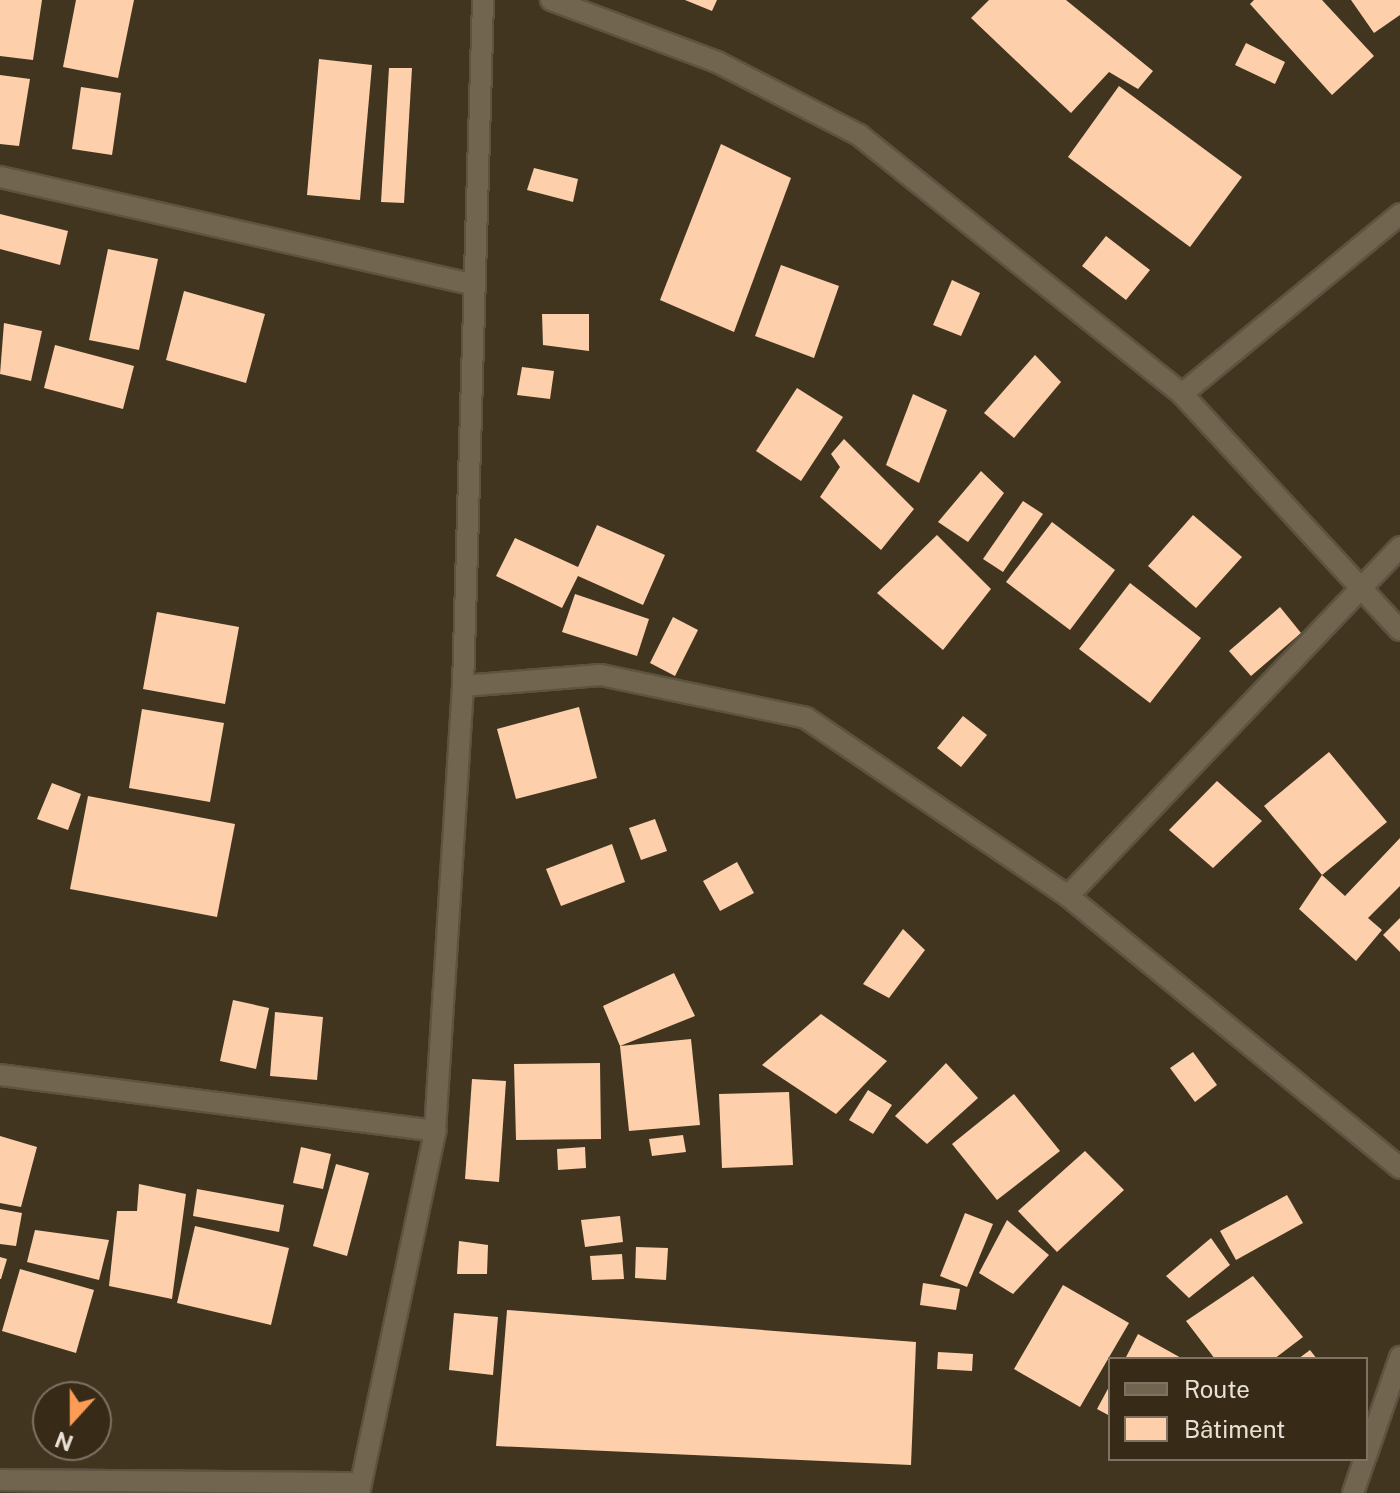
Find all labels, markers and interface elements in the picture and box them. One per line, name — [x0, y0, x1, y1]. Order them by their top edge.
legend — [1108, 1357, 1368, 1461]
text: Route — [1184, 1375, 1250, 1403]
north arrow — [32, 1381, 112, 1461]
text: Bâtiment — [1184, 1415, 1285, 1443]
text: N — [51, 1426, 77, 1457]

